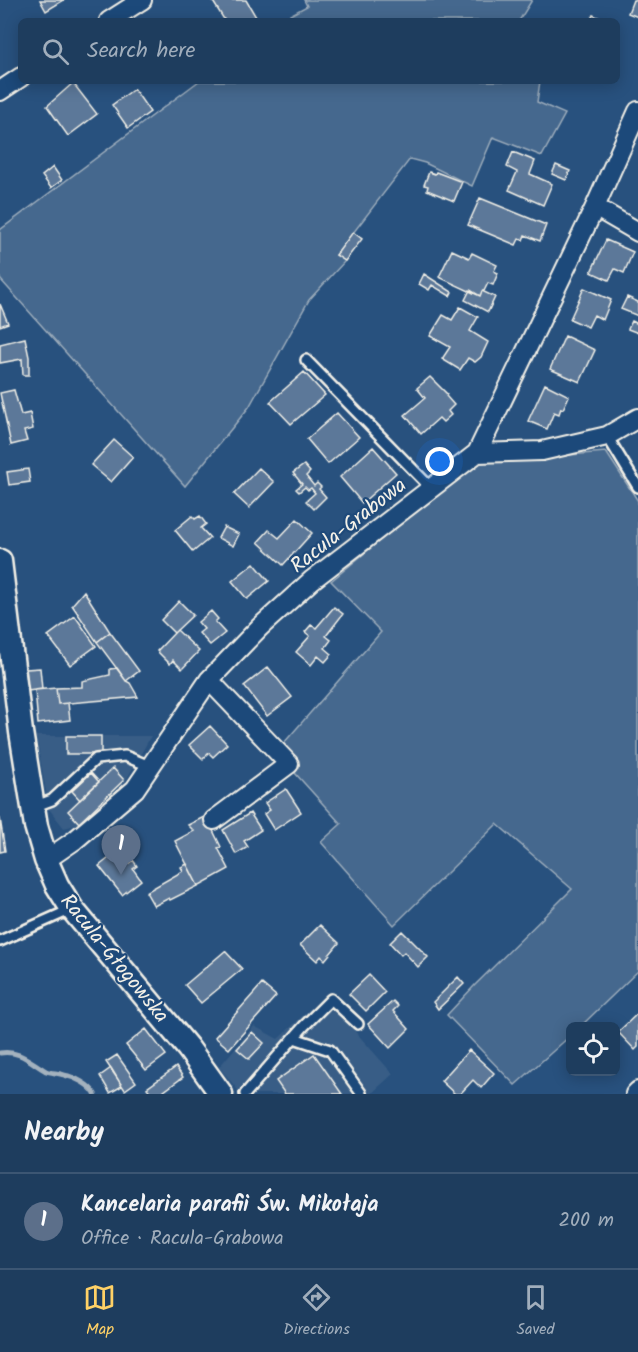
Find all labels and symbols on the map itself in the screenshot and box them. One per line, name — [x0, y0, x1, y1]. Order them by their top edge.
your location — [425, 447, 454, 476]
street label: Racula-Grabowa — [283, 470, 414, 582]
pin: 1 — [102, 826, 140, 875]
street label: Racula-Głogowska — [51, 887, 177, 1031]

